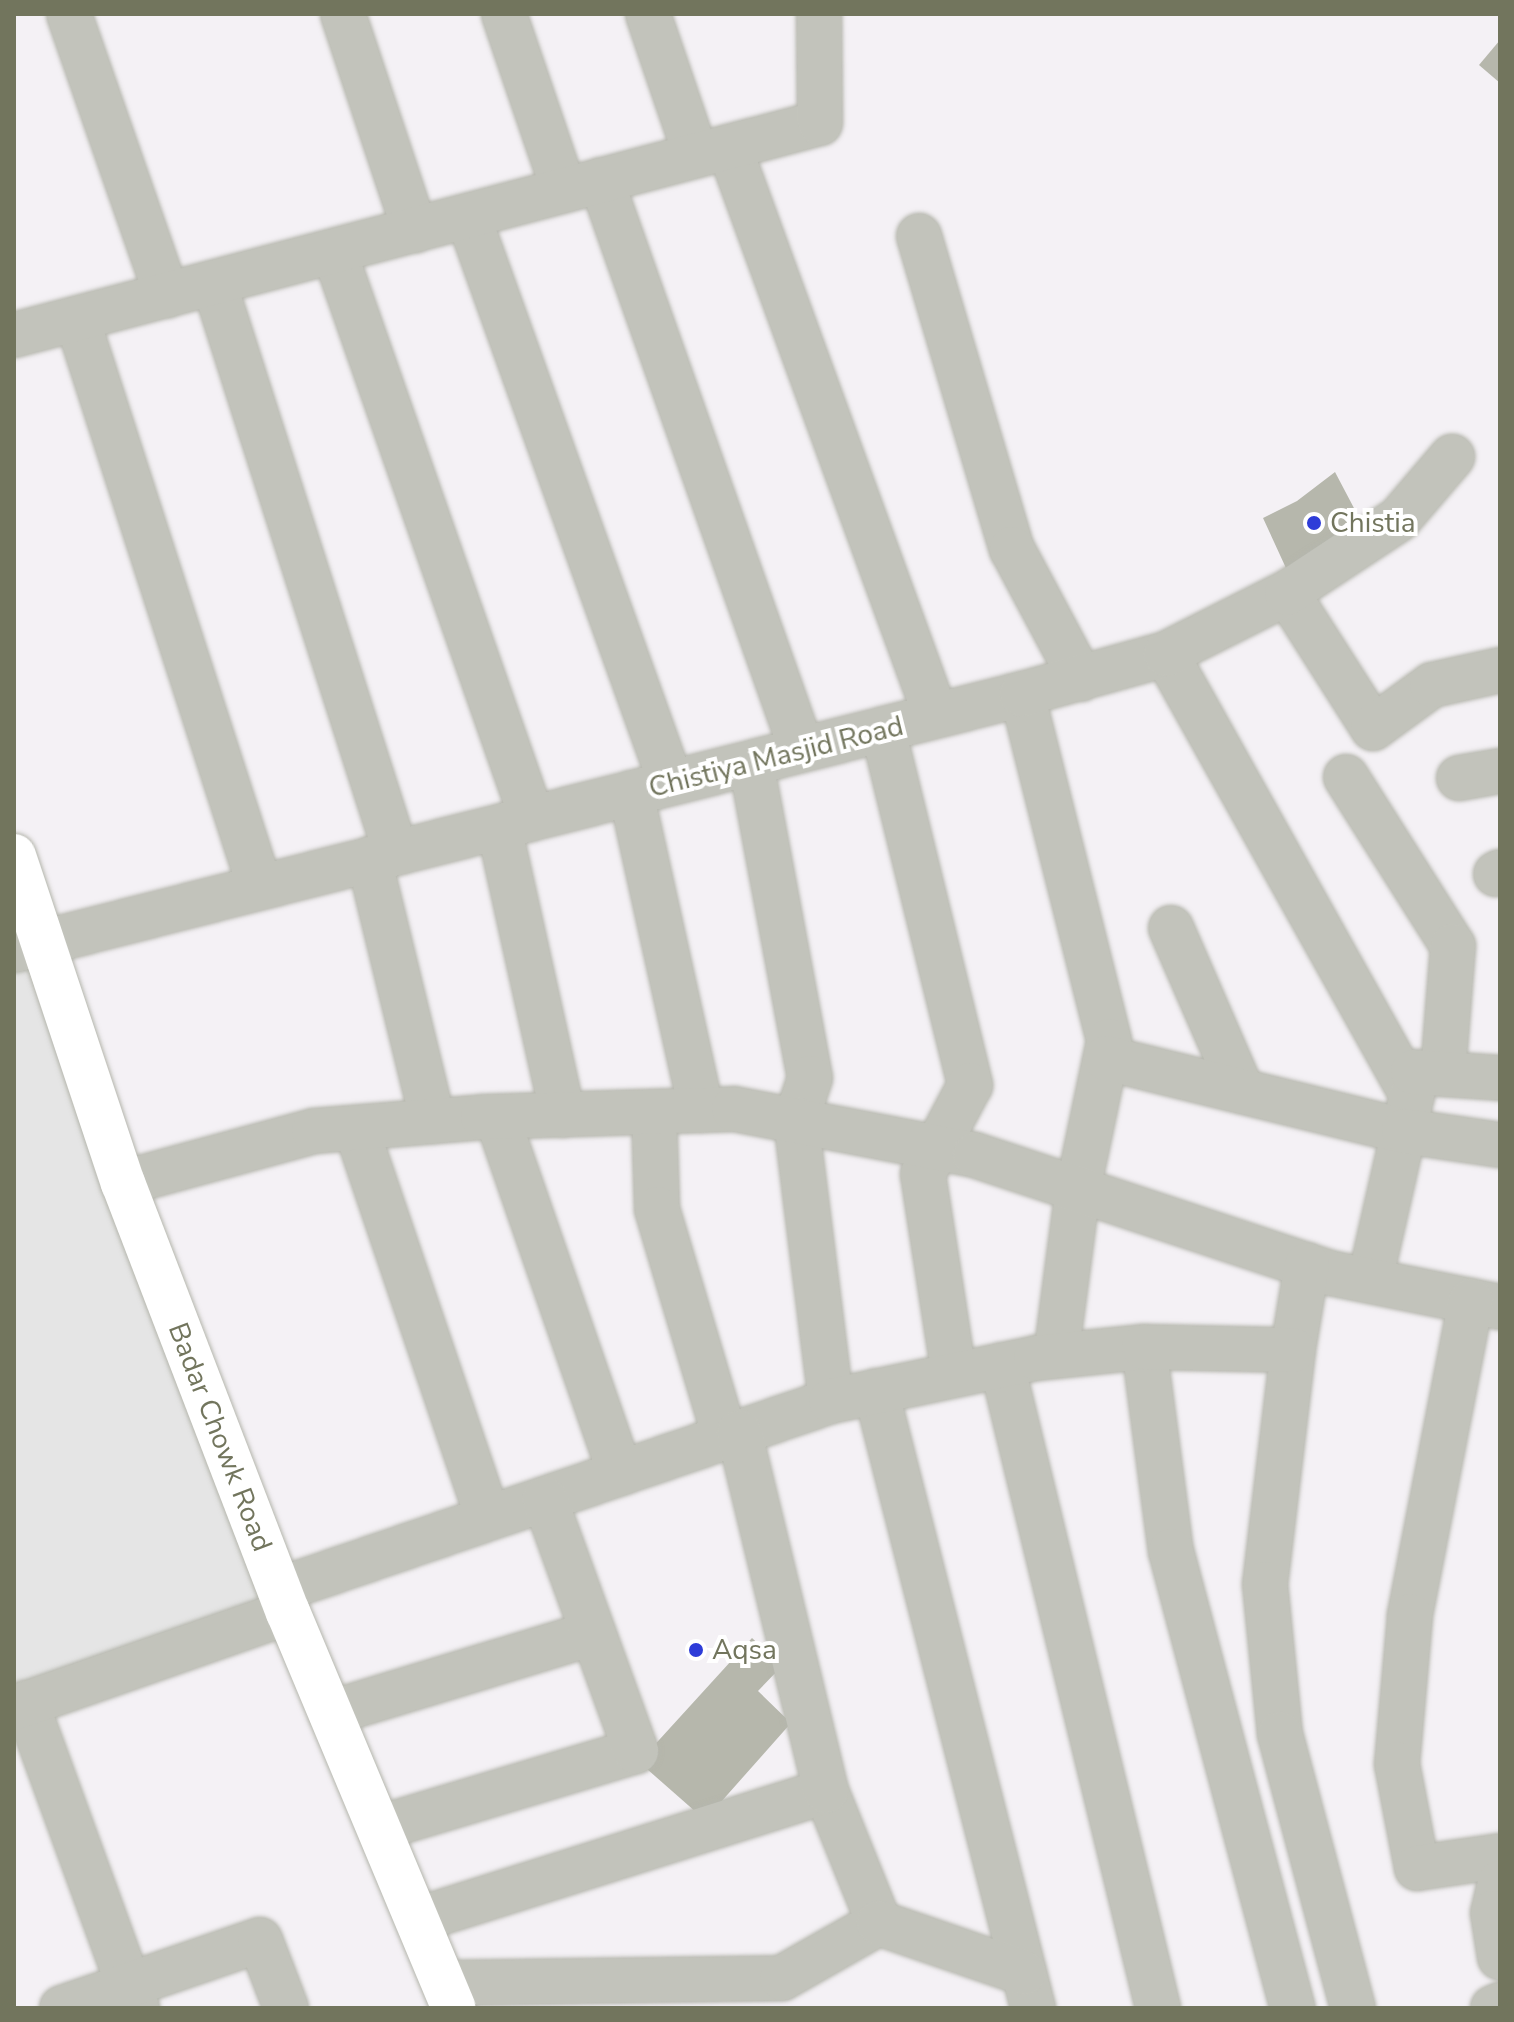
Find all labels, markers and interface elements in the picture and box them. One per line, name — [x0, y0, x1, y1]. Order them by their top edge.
place label: Chistia — [1330, 506, 1416, 540]
marker: Chistia — [1305, 514, 1323, 532]
street label: Chistiya Masjid Road — [645, 709, 907, 805]
street label: Badar Chowk Road — [161, 1318, 279, 1556]
place label: Aqsa — [712, 1633, 777, 1667]
marker: Aqsa — [687, 1641, 705, 1659]

